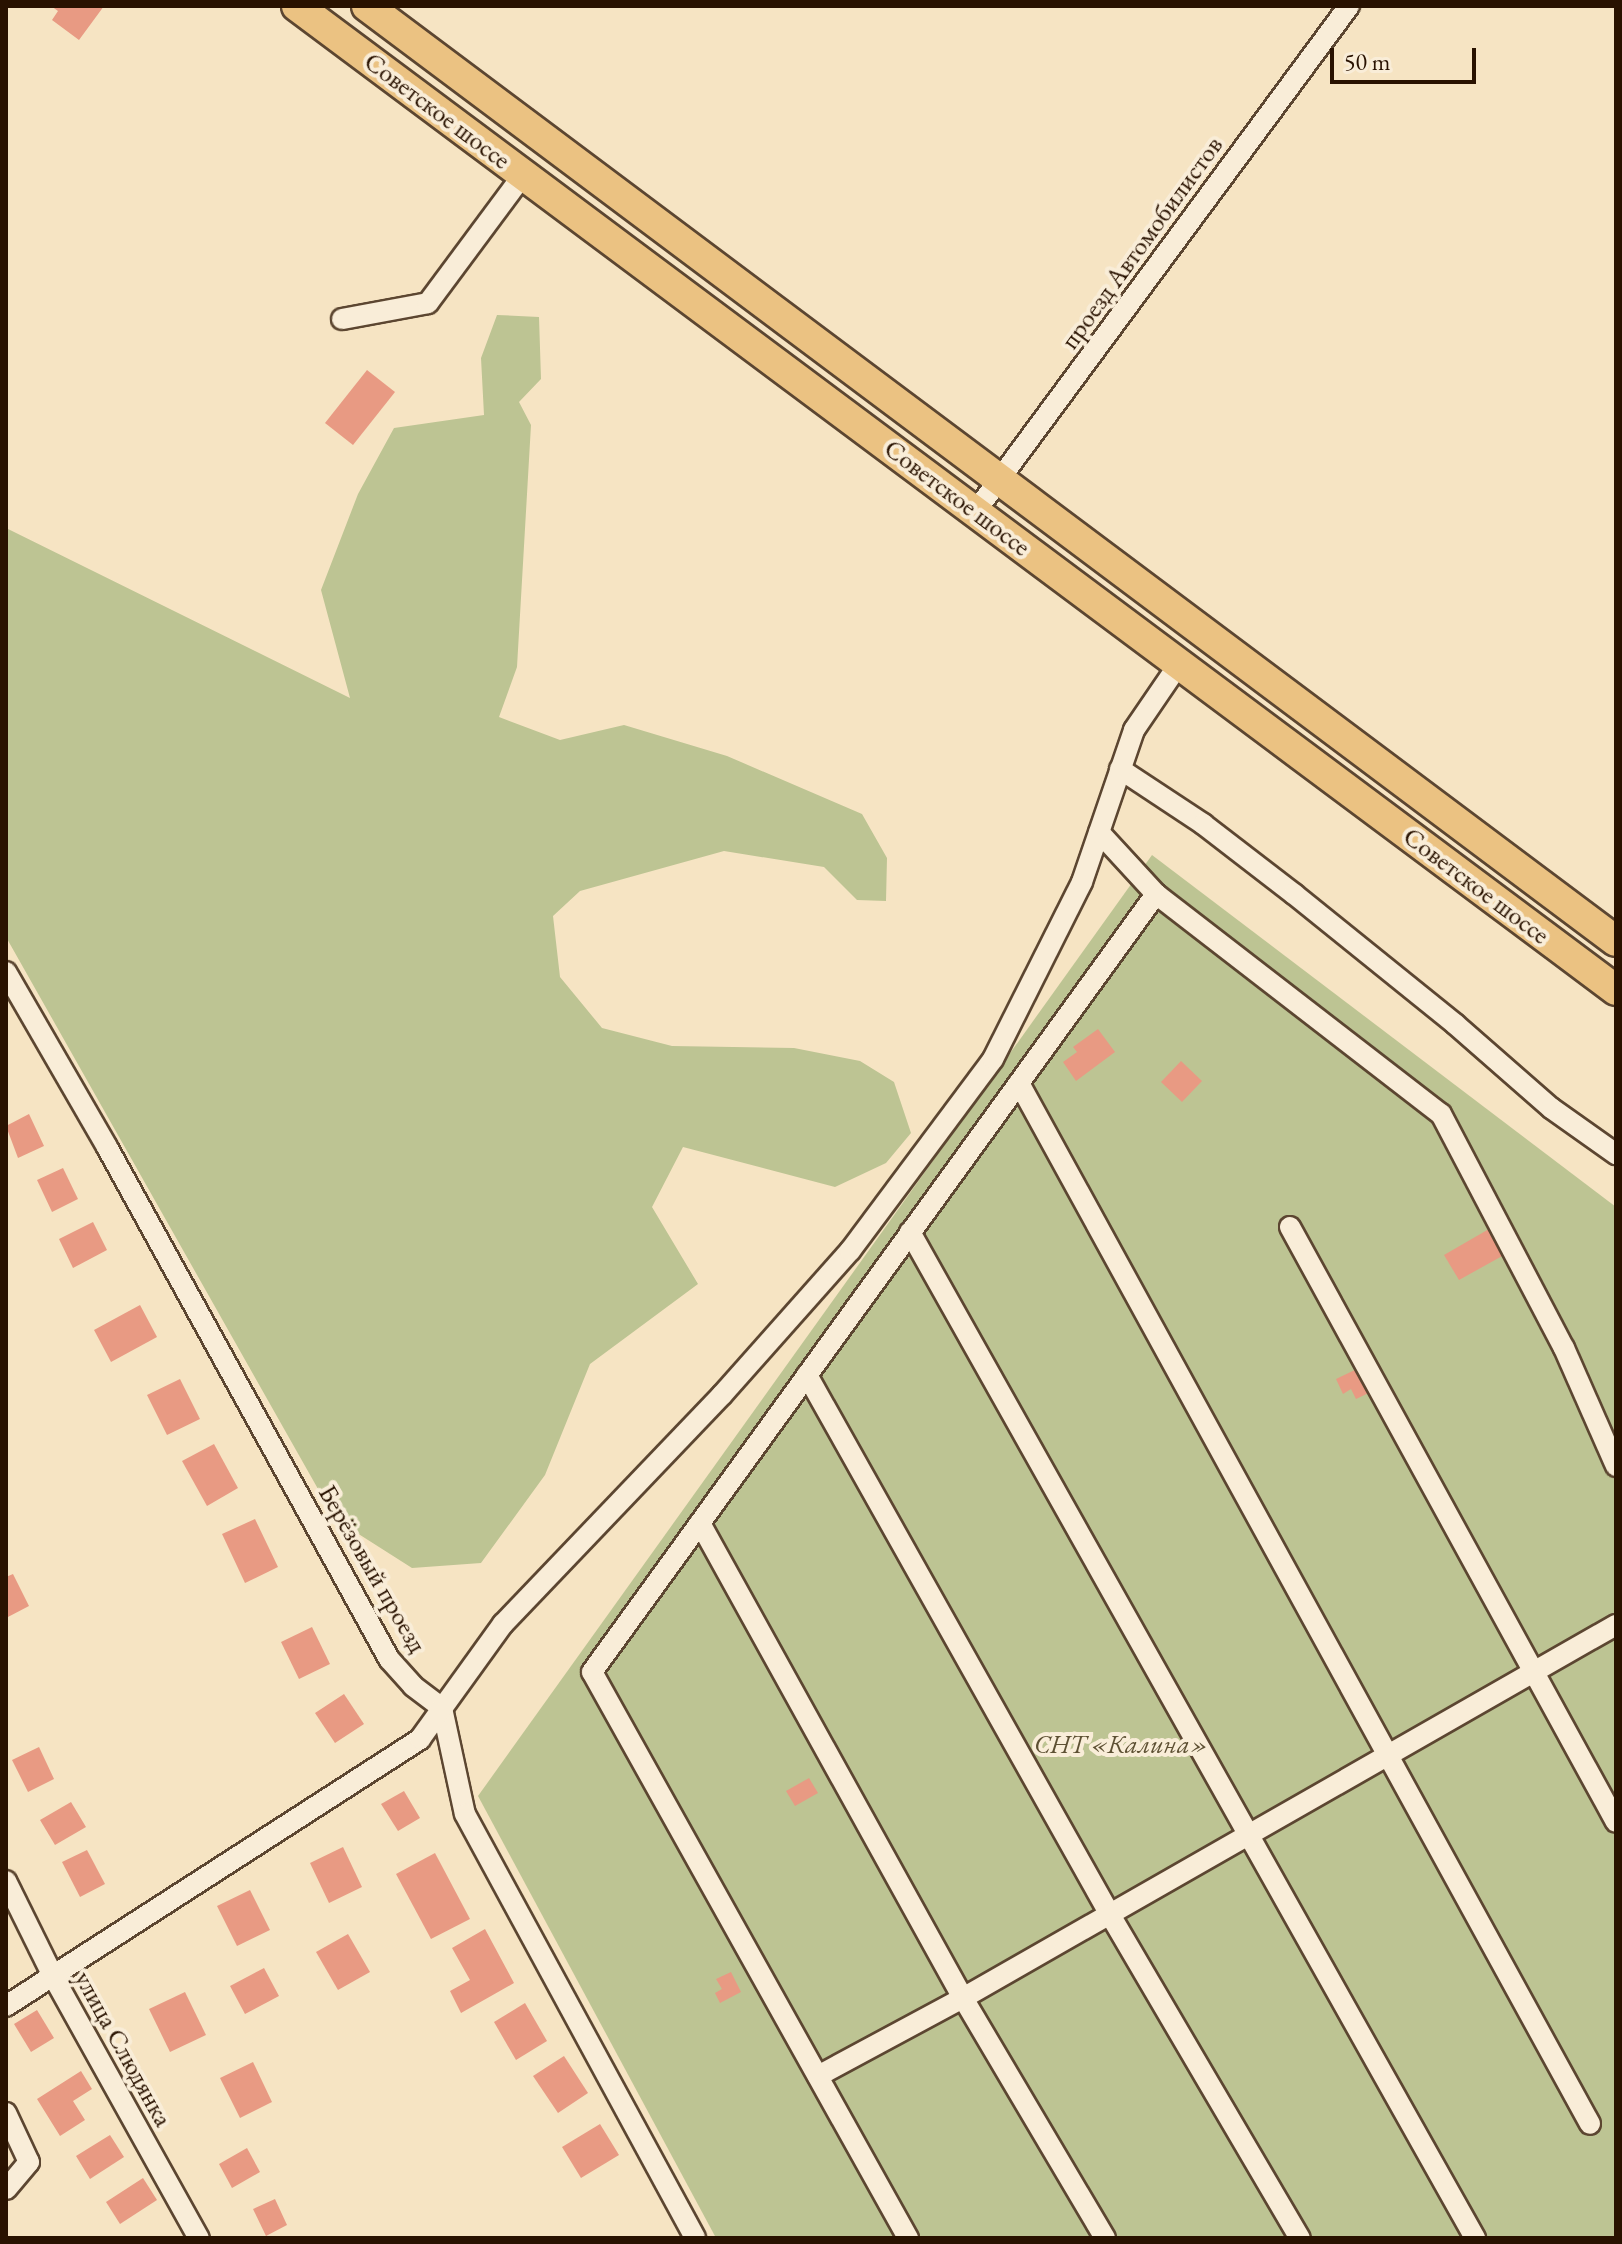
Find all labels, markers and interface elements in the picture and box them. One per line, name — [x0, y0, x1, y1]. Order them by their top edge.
scale bar — [1334, 32, 1480, 82]
street label: Советское шоссе — [358, 46, 516, 176]
text: 50 m — [1344, 46, 1391, 77]
street label: проезд Автомобилистов — [1054, 131, 1230, 355]
street label: Советское шоссе — [878, 433, 1036, 563]
street label: Советское шоссе — [1397, 821, 1555, 951]
street label: Берёзовый проезд — [311, 1480, 433, 1658]
park label: СНТ «Калина» — [1034, 1729, 1208, 1761]
street label: улица Слюдянка — [67, 1966, 179, 2132]

